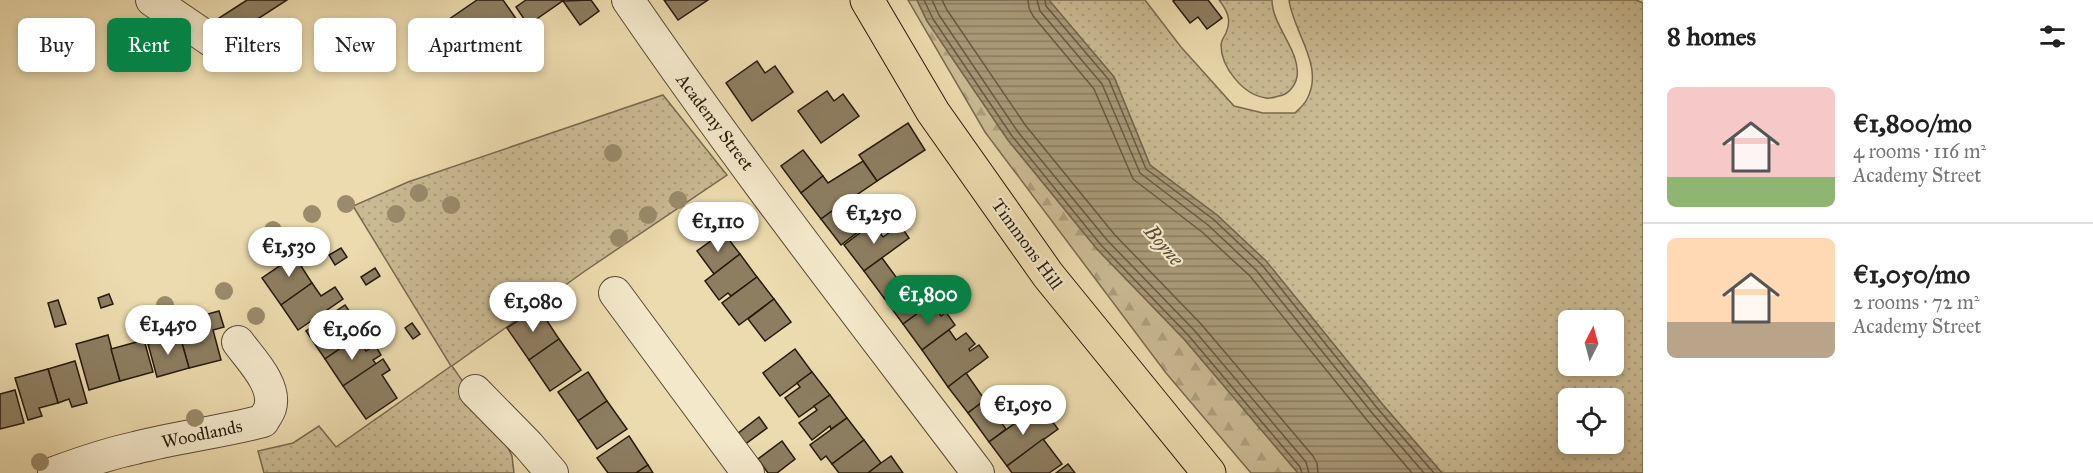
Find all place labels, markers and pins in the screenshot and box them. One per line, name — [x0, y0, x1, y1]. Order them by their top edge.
pin: €1,250 — [825, 194, 923, 245]
pin: €1,110 — [669, 202, 767, 253]
pin: €1,530 — [240, 227, 338, 278]
pin: €1,800 — [879, 275, 977, 326]
pin: €1,080 — [484, 282, 582, 333]
pin: €1,450 — [119, 305, 217, 356]
pin: €1,060 — [303, 310, 401, 361]
pin: €1,050 — [974, 385, 1072, 436]

